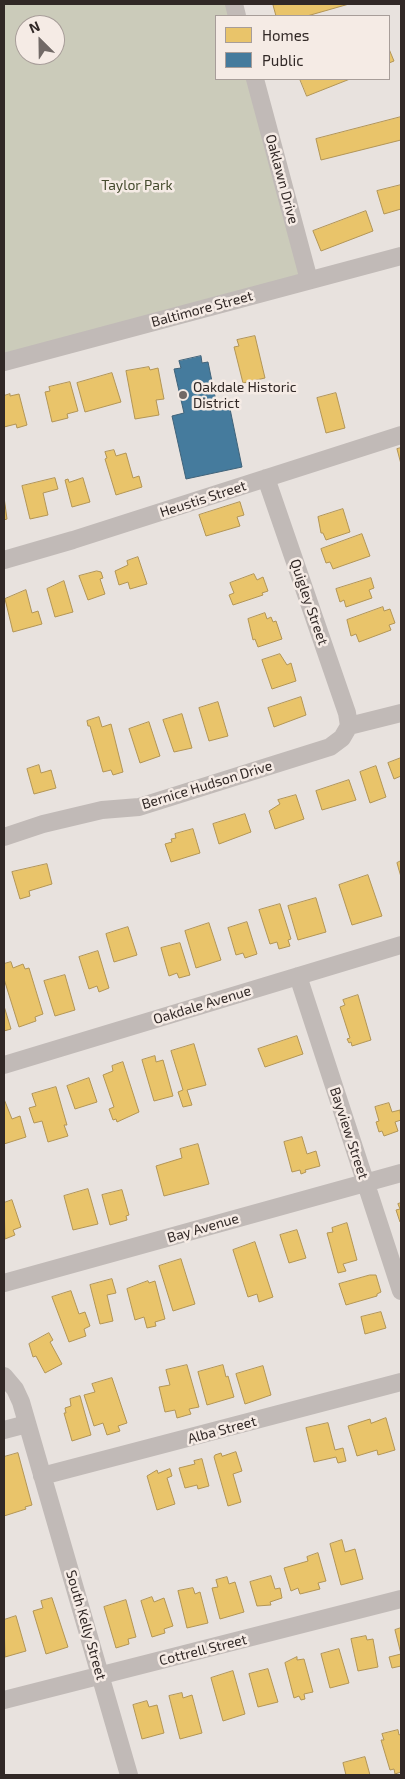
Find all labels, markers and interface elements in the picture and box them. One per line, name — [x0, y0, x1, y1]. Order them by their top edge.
north arrow — [15, 15, 65, 65]
legend — [215, 15, 390, 80]
text: N — [26, 17, 42, 36]
text: Homes — [262, 26, 309, 44]
text: Public — [262, 51, 303, 69]
street label: Oaklawn Drive — [262, 132, 302, 226]
park label: Taylor Park — [101, 177, 173, 193]
street label: Baltimore Street — [149, 287, 255, 331]
place label: Oakdale Historic District — [193, 379, 297, 412]
marker: Oakdale Historic District — [177, 389, 189, 401]
street label: Heustis Street — [158, 477, 248, 521]
street label: Quigley Street — [286, 557, 332, 647]
street label: Bernice Hudson Drive — [140, 757, 274, 813]
street label: Oakdale Avenue — [151, 982, 253, 1028]
street label: Bayview Street — [326, 1085, 372, 1181]
street label: Bay Avenue — [165, 1210, 241, 1246]
street label: Alba Street — [186, 1413, 258, 1447]
street label: South Kelly Street — [62, 1568, 110, 1682]
street label: Cottrell Street — [157, 1631, 249, 1669]

